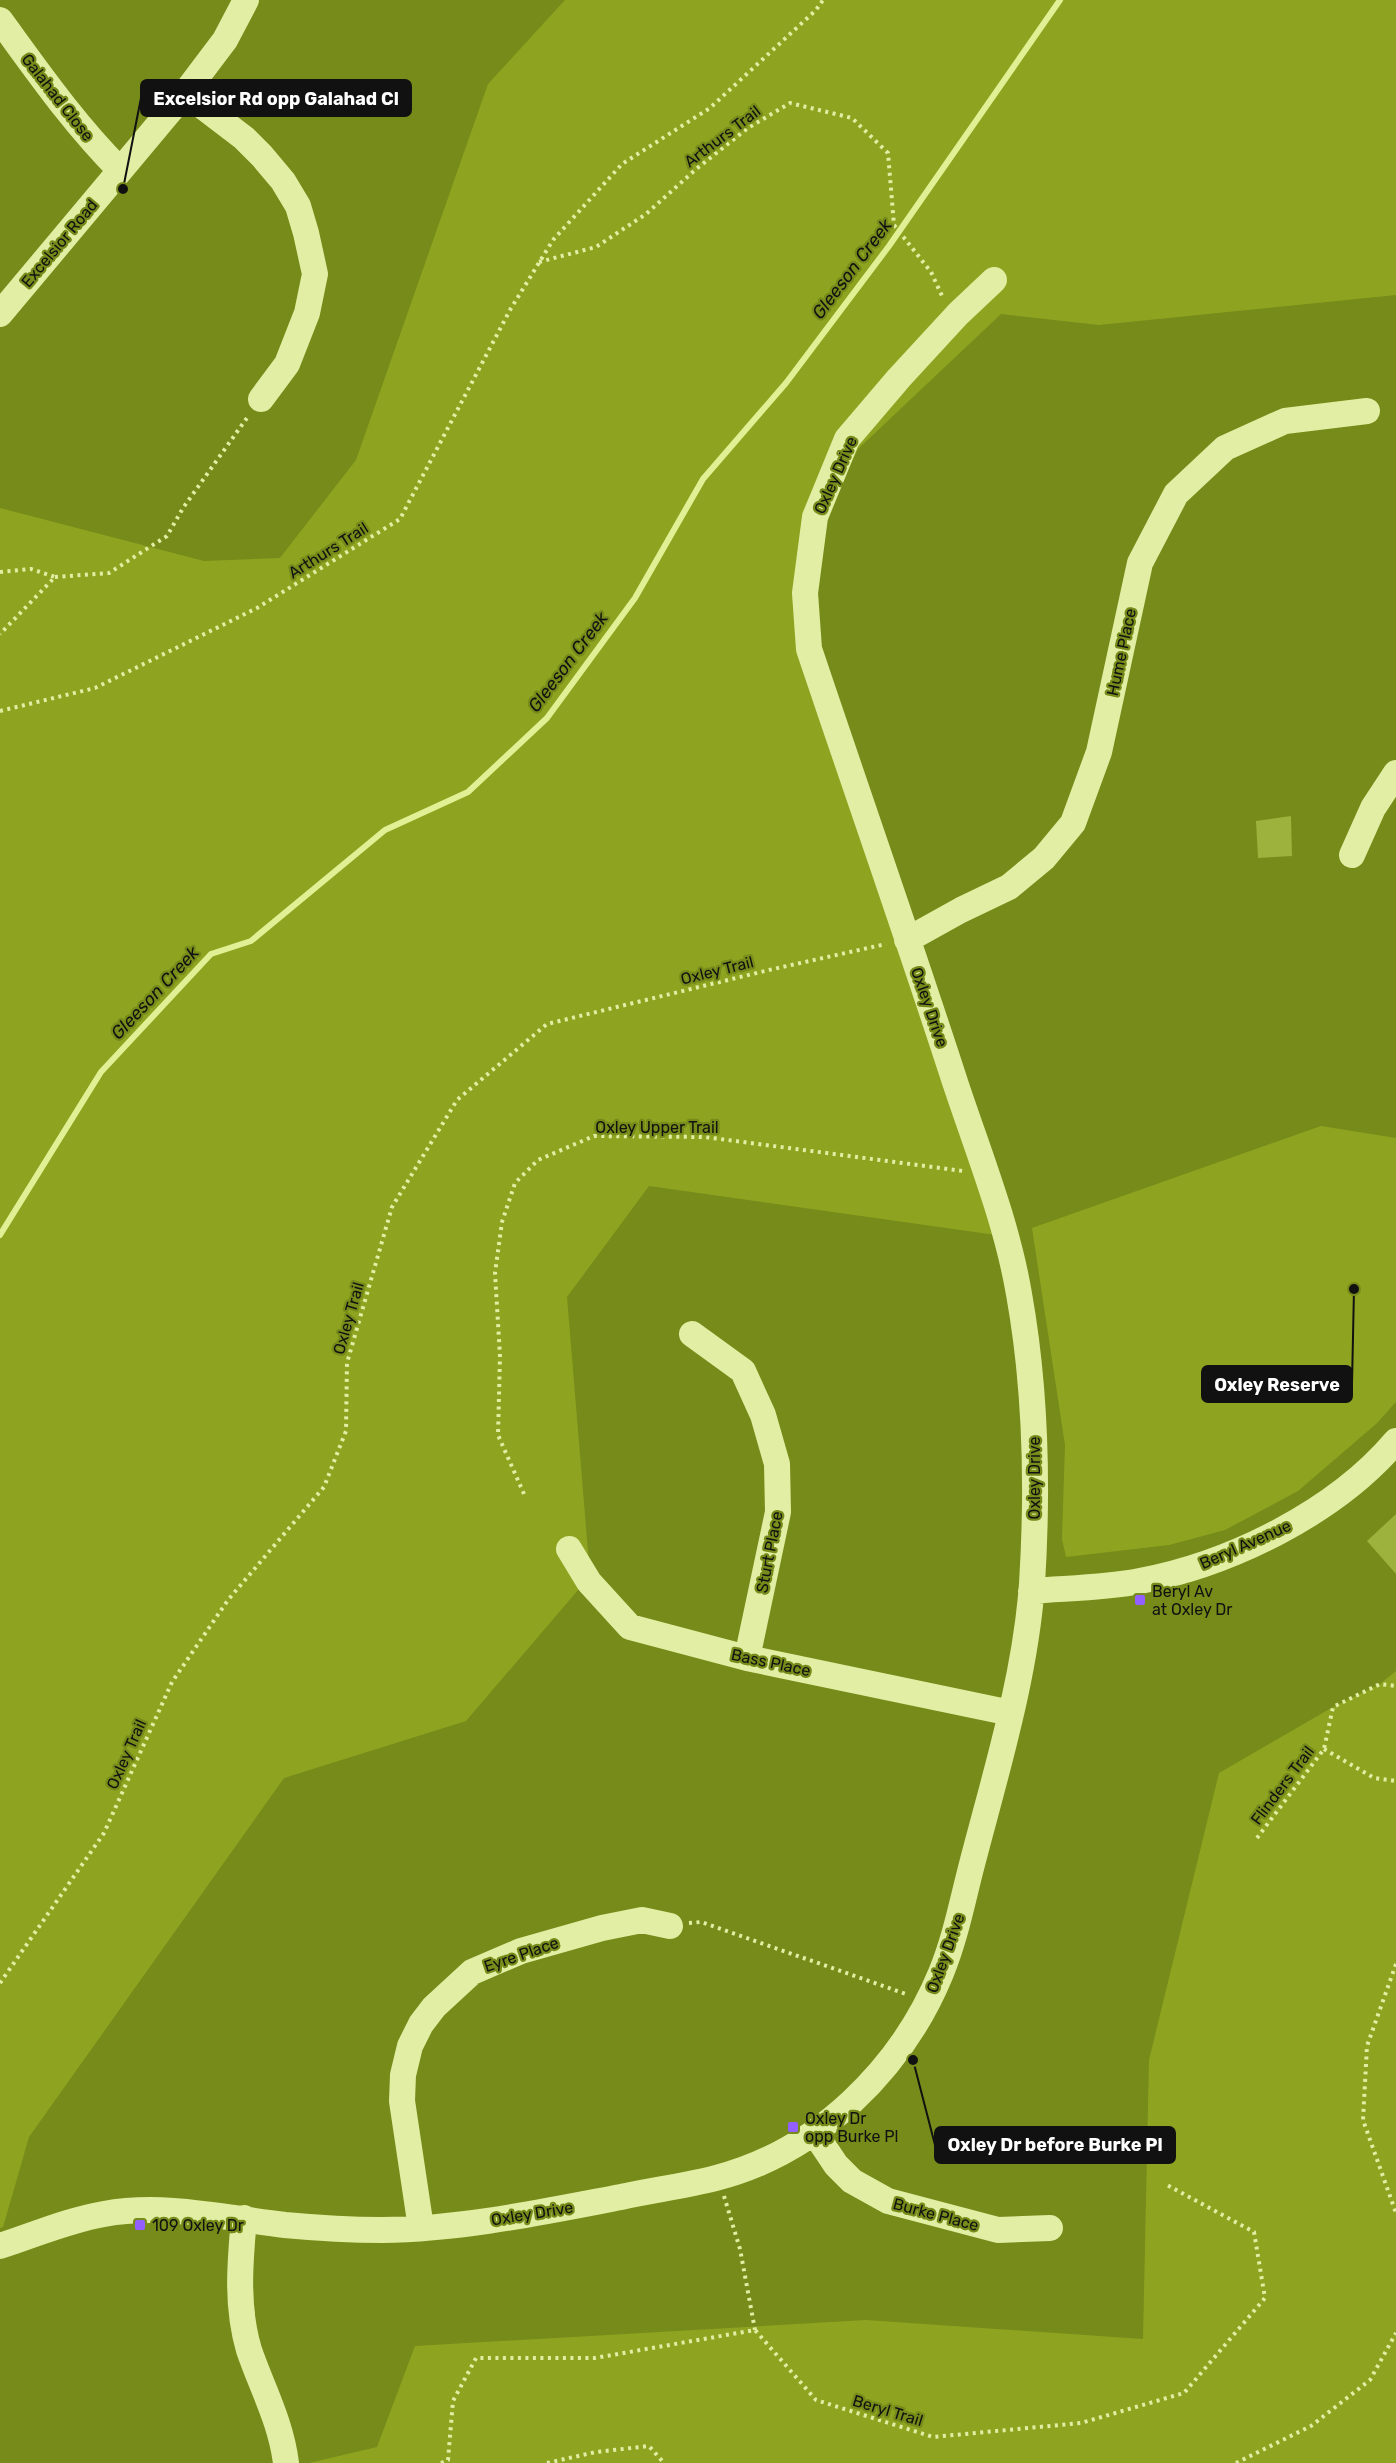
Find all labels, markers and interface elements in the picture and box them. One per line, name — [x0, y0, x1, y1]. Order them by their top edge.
street label: Galahad Close — [18, 50, 98, 145]
callout: Excelsior Rd opp Galahad Cl — [141, 80, 411, 116]
text: Excelsior Rd opp Galahad Cl — [153, 88, 399, 110]
street label: Arthurs Trail — [680, 102, 764, 171]
street label: Excelsior Road — [17, 196, 102, 291]
water label: Gleeson Creek — [807, 214, 897, 323]
street label: Oxley Drive — [810, 433, 861, 517]
street label: Arthurs Trail — [285, 518, 372, 583]
water label: Gleeson Creek — [523, 607, 613, 716]
street label: Hume Place — [1103, 607, 1140, 698]
water label: Gleeson Creek — [106, 941, 204, 1044]
street label: Oxley Trail — [679, 952, 756, 989]
street label: Oxley Drive — [907, 965, 952, 1049]
street label: Oxley Upper Trail — [595, 1118, 719, 1137]
street label: Oxley Trail — [329, 1280, 368, 1357]
callout: Oxley Reserve — [1202, 1366, 1352, 1402]
text: Oxley Reserve — [1214, 1374, 1340, 1396]
street label: Oxley Drive — [1025, 1437, 1044, 1519]
street label: Sturt Place — [752, 1510, 787, 1595]
street label: Beryl Avenue — [1197, 1516, 1294, 1573]
place label: Beryl Av at Oxley Dr — [1152, 1582, 1232, 1619]
marker: Beryl Av at Oxley Dr — [1133, 1593, 1147, 1607]
street label: Bass Place — [730, 1645, 812, 1680]
street label: Oxley Trail — [103, 1716, 150, 1792]
street label: Flinders Trail — [1247, 1742, 1318, 1828]
street label: Oxley Drive — [922, 1911, 969, 1995]
street label: Eyre Place — [481, 1933, 561, 1976]
place label: Oxley Dr opp Burke Pl — [805, 2109, 898, 2146]
marker: Oxley Dr opp Burke Pl — [786, 2120, 800, 2134]
callout: Oxley Dr before Burke Pl — [935, 2127, 1175, 2163]
text: Oxley Dr before Burke Pl — [947, 2134, 1163, 2156]
street label: Burke Place — [891, 2194, 981, 2235]
street label: Oxley Drive — [490, 2198, 574, 2229]
place label: 109 Oxley Dr — [152, 2216, 244, 2235]
marker: 109 Oxley Dr — [133, 2218, 147, 2232]
street label: Beryl Trail — [850, 2391, 925, 2430]

